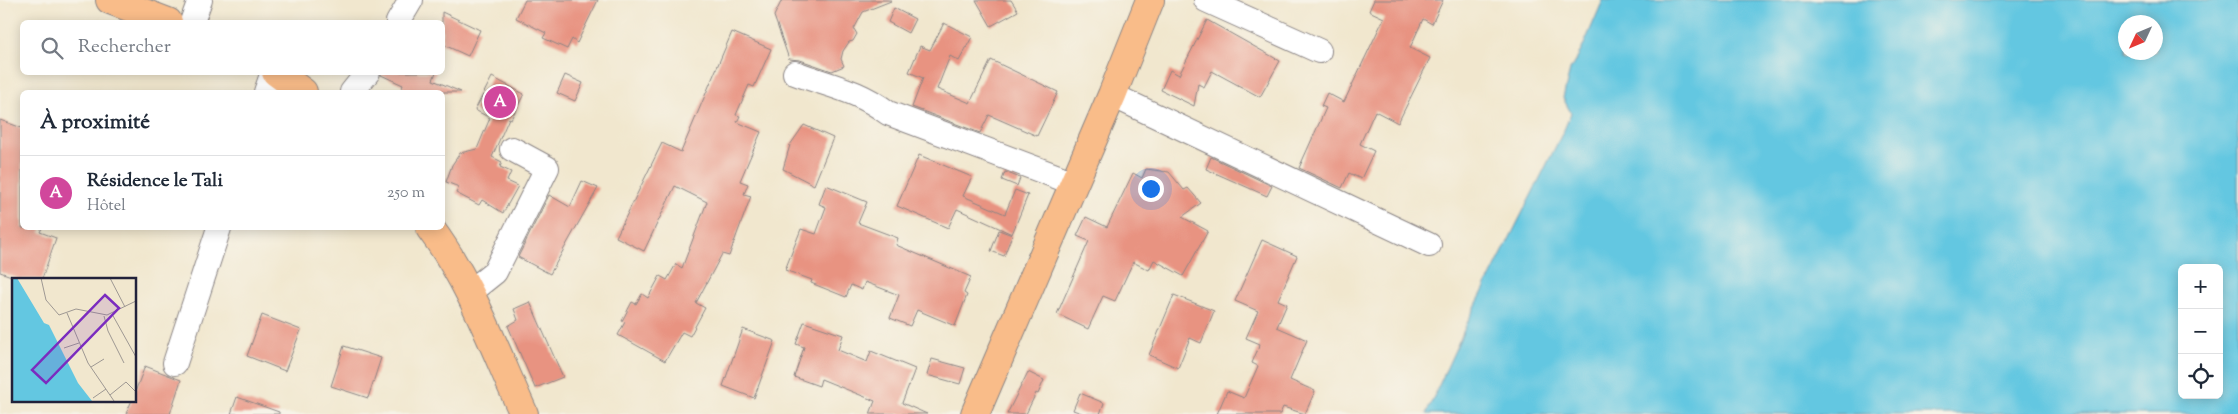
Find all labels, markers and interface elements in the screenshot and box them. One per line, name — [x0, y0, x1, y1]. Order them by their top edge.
north arrow — [2118, 15, 2163, 60]
search box — [20, 20, 445, 75]
icon: search — [38, 34, 66, 62]
text: Rechercher — [78, 34, 171, 61]
pin: A — [484, 83, 516, 121]
text: À proximité — [40, 108, 150, 138]
text: Résidence le Tali — [87, 168, 223, 195]
your location — [1138, 176, 1164, 202]
text: A — [50, 182, 63, 205]
text: 250 m — [387, 182, 425, 205]
text: Hôtel — [87, 195, 126, 218]
map controls — [2178, 264, 2223, 399]
button: + — [2178, 264, 2223, 309]
inset map — [12, 278, 136, 402]
button: − — [2178, 309, 2223, 354]
button: locate — [2178, 354, 2223, 399]

